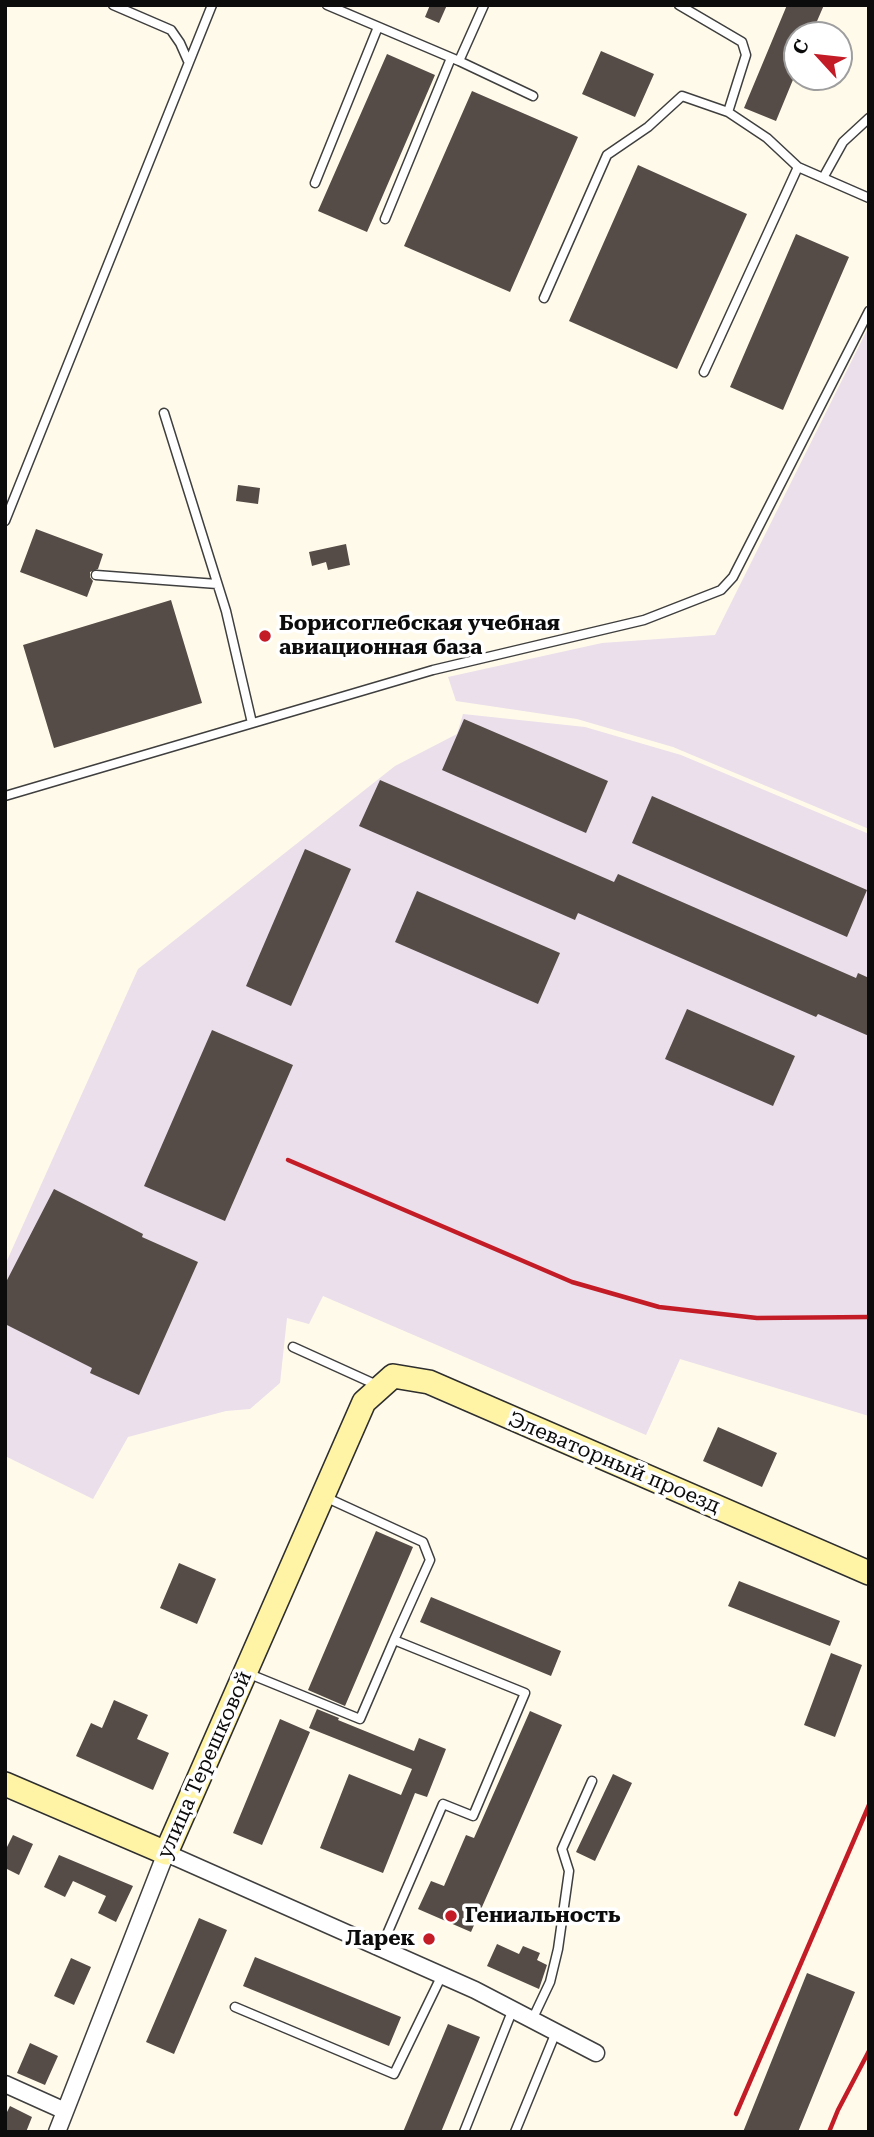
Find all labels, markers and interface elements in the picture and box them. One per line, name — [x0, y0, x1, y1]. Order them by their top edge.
north arrow — [783, 21, 853, 91]
text: С — [787, 36, 814, 58]
place label: Борисоглебская учебная авиационная база — [279, 611, 560, 661]
marker: Борисоглебская учебная авиационная база — [257, 628, 273, 644]
street label: Элеваторный проезд — [504, 1407, 724, 1519]
street label: улица Терешковой — [152, 1667, 258, 1863]
place label: Гениальность — [465, 1903, 620, 1929]
marker: Гениальность — [443, 1908, 459, 1924]
place label: Ларек — [346, 1926, 415, 1952]
marker: Ларек — [421, 1931, 437, 1947]

